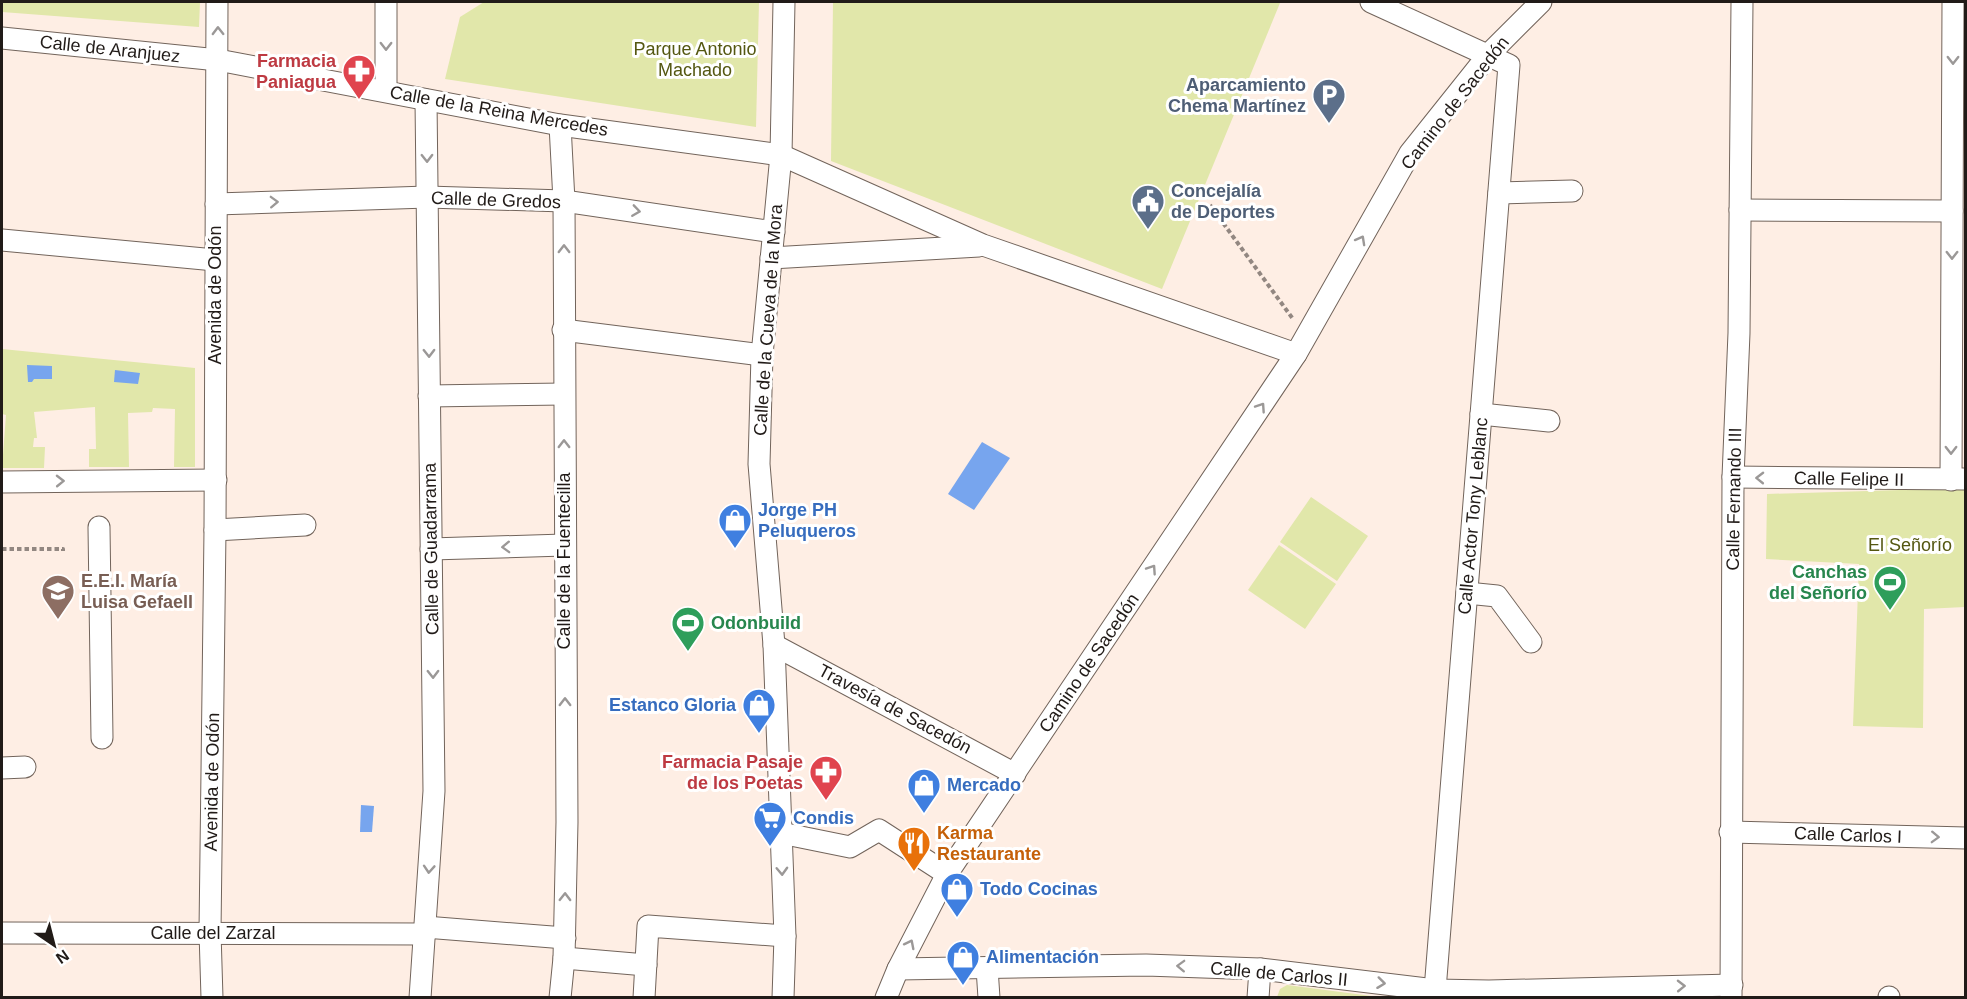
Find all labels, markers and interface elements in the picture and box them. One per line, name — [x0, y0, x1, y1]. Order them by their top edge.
one-way arrow — [211, 26, 224, 35]
street label: Calle de Aranjuez — [39, 32, 181, 66]
street label: Camino de Sacedón — [1397, 33, 1513, 173]
park label: Parque Antonio Machado — [633, 39, 757, 80]
one-way arrow — [380, 41, 392, 50]
place label: Farmacia Paniagua — [256, 51, 337, 92]
pharmacy icon: Farmacia Paniagua — [341, 53, 377, 100]
one-way arrow — [1947, 55, 1959, 64]
place label: Aparcamiento Chema Martínez — [1168, 75, 1306, 116]
parking icon: Aparcamiento Chema Martínez — [1311, 77, 1347, 124]
street label: Calle de la Reina Mercedes — [388, 82, 610, 140]
one-way arrow — [420, 154, 433, 163]
place label: Concejalía de Deportes — [1171, 181, 1275, 222]
public building icon: Concejalía de Deportes — [1130, 183, 1166, 230]
street label: Calle de Gredos — [431, 188, 561, 212]
one-way arrow — [270, 196, 279, 209]
street label: Calle de la Cueva de la Mora — [750, 203, 786, 436]
one-way arrow — [632, 205, 641, 217]
street label: Avenida de Odón — [205, 226, 225, 364]
one-way arrow — [1354, 236, 1365, 246]
one-way arrow — [558, 245, 570, 254]
one-way arrow — [1946, 250, 1958, 259]
one-way arrow — [423, 349, 435, 358]
one-way arrow — [1254, 403, 1265, 414]
street label: Calle Actor Tony Leblanc — [1454, 417, 1492, 615]
street label: Calle Fernando III — [1723, 427, 1745, 571]
one-way arrow — [558, 440, 570, 449]
one-way arrow — [1945, 445, 1957, 454]
street label: Calle de Guadarrama — [419, 462, 443, 635]
street label: Calle Felipe II — [1794, 468, 1904, 490]
street label: Calle de la Fuentecilla — [554, 471, 574, 650]
one-way arrow — [1756, 471, 1765, 484]
one-way arrow — [55, 475, 64, 488]
place label: Jorge PH Peluqueros — [758, 500, 856, 541]
shop icon: Jorge PH Peluqueros — [717, 502, 753, 549]
park label: El Señorío — [1868, 535, 1952, 555]
one-way arrow — [501, 541, 510, 553]
place label: Canchas del Señorío — [1769, 562, 1867, 603]
sports icon: Canchas del Señorío — [1872, 564, 1908, 611]
one-way arrow — [1145, 565, 1156, 576]
place label: E.E.I. María Luisa Gefaell — [81, 571, 193, 612]
school or university icon: E.E.I. María Luisa Gefaell — [40, 573, 76, 620]
street label: Camino de Sacedón — [1035, 590, 1143, 736]
sports icon: Odonbuild — [670, 605, 706, 652]
place label: Odonbuild — [711, 613, 801, 633]
street label: Travesía de Sacedón — [815, 660, 975, 758]
one-way arrow — [427, 670, 439, 679]
shop icon: Estanco Gloria — [741, 687, 777, 734]
place label: Estanco Gloria — [609, 695, 737, 715]
one-way arrow — [559, 698, 571, 707]
street label: Avenida de Odón — [201, 712, 223, 852]
place label: Farmacia Pasaje de los Poetas — [662, 752, 803, 793]
pharmacy icon: Farmacia Pasaje de los Poetas — [808, 754, 844, 801]
shop icon: Mercado — [906, 767, 942, 814]
place label: Mercado — [947, 775, 1021, 795]
supermarket icon: Condis — [752, 800, 788, 847]
place label: Condis — [793, 808, 854, 828]
place label: Karma Restaurante — [937, 823, 1041, 864]
street label: Calle Carlos I — [1794, 823, 1902, 847]
restaurant icon: Karma Restaurante — [896, 825, 932, 872]
one-way arrow — [1931, 831, 1940, 844]
one-way arrow — [423, 864, 436, 873]
one-way arrow — [776, 867, 789, 876]
shop icon: Todo Cocinas — [939, 871, 975, 918]
place label: Todo Cocinas — [980, 879, 1098, 899]
one-way arrow — [559, 893, 572, 902]
north arrow — [24, 915, 84, 975]
street label: Calle del Zarzal — [150, 923, 276, 943]
shop icon: Alimentación — [945, 939, 981, 986]
one-way arrow — [903, 940, 915, 951]
text: N — [53, 947, 72, 967]
place label: Alimentación — [986, 947, 1099, 967]
street label: Calle de Carlos II — [1209, 958, 1349, 990]
one-way arrow — [1176, 960, 1185, 973]
one-way arrow — [1377, 977, 1386, 989]
one-way arrow — [1676, 980, 1685, 993]

